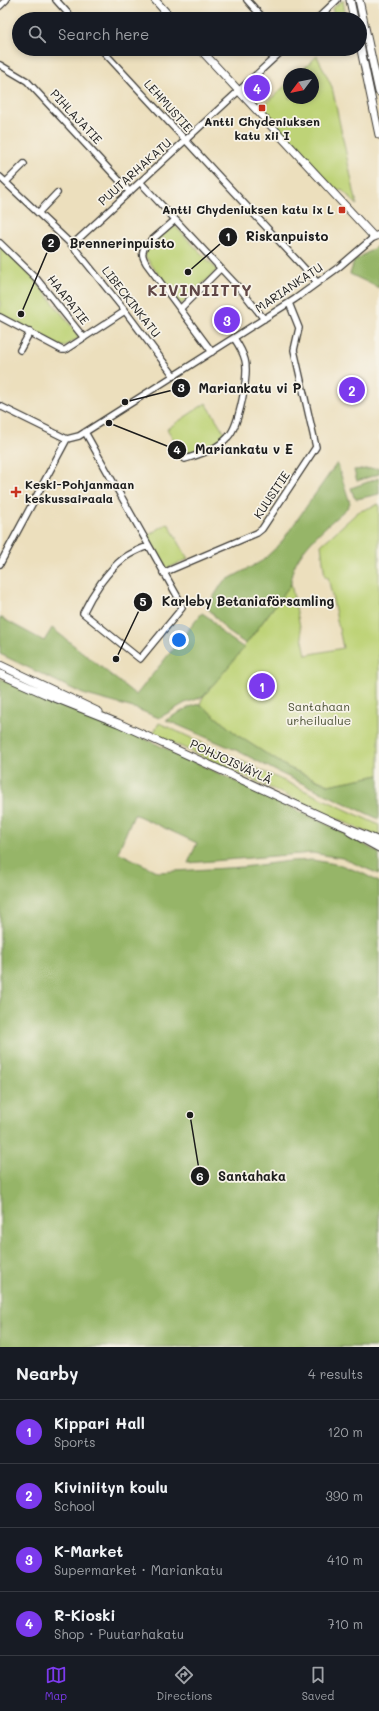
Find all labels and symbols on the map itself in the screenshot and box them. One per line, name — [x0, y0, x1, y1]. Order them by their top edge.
north arrow — [283, 68, 319, 104]
pin: 4 — [244, 73, 270, 103]
street label: LEHMUSTIE — [141, 76, 196, 135]
street label: PIHLAJATIE — [47, 85, 106, 147]
marker: Antti Chydeniuksen katu xii I — [257, 103, 267, 113]
place label: Antti Chydeniuksen katu xii I — [204, 113, 320, 143]
street label: PUUTARHAKATU — [94, 134, 174, 208]
place label: Antti Chydeniuksen katu ix L — [162, 201, 334, 217]
marker: Antti Chydeniuksen katu ix L — [337, 205, 347, 215]
callout: Riskanpuisto — [218, 224, 336, 249]
text: Riskanpuisto — [246, 227, 328, 244]
text: 1 — [225, 228, 231, 244]
callout: Brennerinpuisto — [41, 230, 182, 255]
text: 2 — [48, 234, 55, 250]
text: Brennerinpuisto — [70, 234, 175, 251]
street label: MARIANKATU — [252, 259, 325, 316]
street label: LIBECKINKATU — [99, 263, 165, 340]
street label: HAAPATIE — [44, 271, 93, 328]
district label: KIVINIITTY — [147, 279, 253, 300]
pin: 3 — [214, 305, 240, 335]
pin: 2 — [339, 375, 365, 405]
callout: Mariankatu vi P — [171, 376, 310, 401]
text: 3 — [177, 379, 185, 395]
text: Mariankatu vi P — [199, 379, 302, 396]
callout: Mariankatu v E — [167, 437, 301, 462]
text: Mariankatu v E — [195, 440, 293, 457]
text: 4 — [173, 441, 181, 457]
street label: KUUSITIE — [249, 467, 293, 521]
place label: Keski-Pohjanmaan keskussairaala — [25, 476, 134, 506]
marker: Keski-Pohjanmaan keskussairaala — [10, 486, 22, 498]
callout: Karleby Betaniaförsamling — [133, 589, 342, 614]
text: Karleby Betaniaförsamling — [162, 592, 334, 610]
text: 5 — [139, 593, 147, 609]
your location — [169, 630, 189, 650]
pin: 1 — [249, 671, 275, 701]
park label: Santahaan urheilualue — [287, 698, 351, 728]
street label: POHJOISVÄYLÄ — [188, 735, 275, 787]
callout: Santahaka — [190, 1164, 294, 1189]
text: Santahaka — [218, 1167, 286, 1184]
text: 6 — [196, 1168, 204, 1184]

